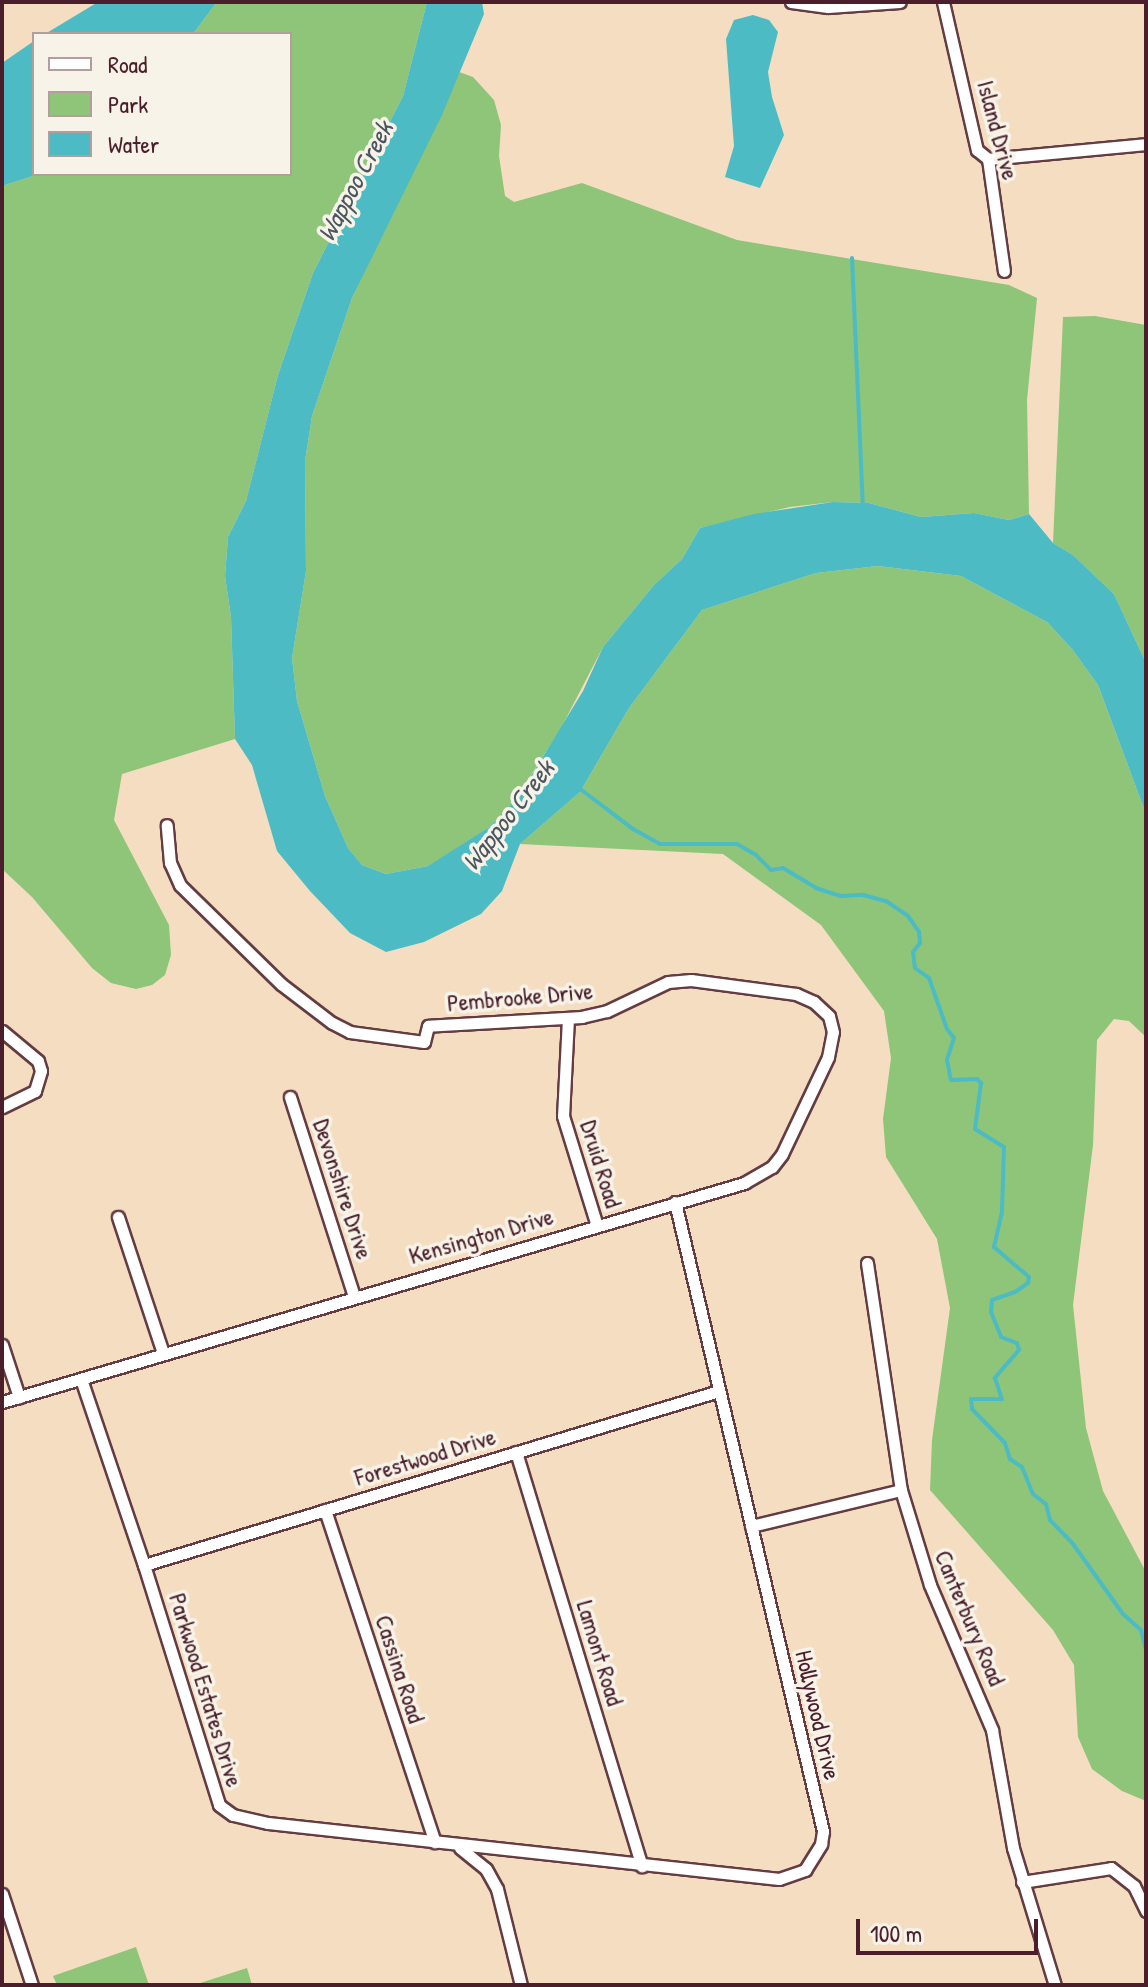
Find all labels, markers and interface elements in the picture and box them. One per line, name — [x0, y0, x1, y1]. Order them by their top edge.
legend — [32, 32, 292, 176]
text: Road — [108, 48, 147, 80]
street label: Island Drive — [971, 77, 1025, 183]
text: Park — [108, 88, 148, 120]
water label: Wappoo Creek — [310, 116, 400, 246]
text: Water — [108, 128, 159, 160]
water label: Wappoo Creek — [455, 754, 561, 876]
street label: Pembrooke Drive — [446, 976, 594, 1018]
street label: Devonshire Drive — [307, 1115, 379, 1263]
street label: Druid Road — [574, 1117, 628, 1211]
street label: Kensington Drive — [406, 1202, 556, 1270]
street label: Forestwood Drive — [351, 1422, 499, 1492]
street label: Canterbury Road — [929, 1546, 1011, 1690]
street label: Parkwood Estates Drive — [163, 1590, 249, 1790]
street label: Lamont Road — [570, 1597, 630, 1709]
street label: Cassina Road — [369, 1612, 431, 1726]
street label: Hollywood Drive — [789, 1647, 847, 1783]
scale bar — [860, 1903, 1042, 1953]
text: 100 m — [870, 1917, 922, 1949]

